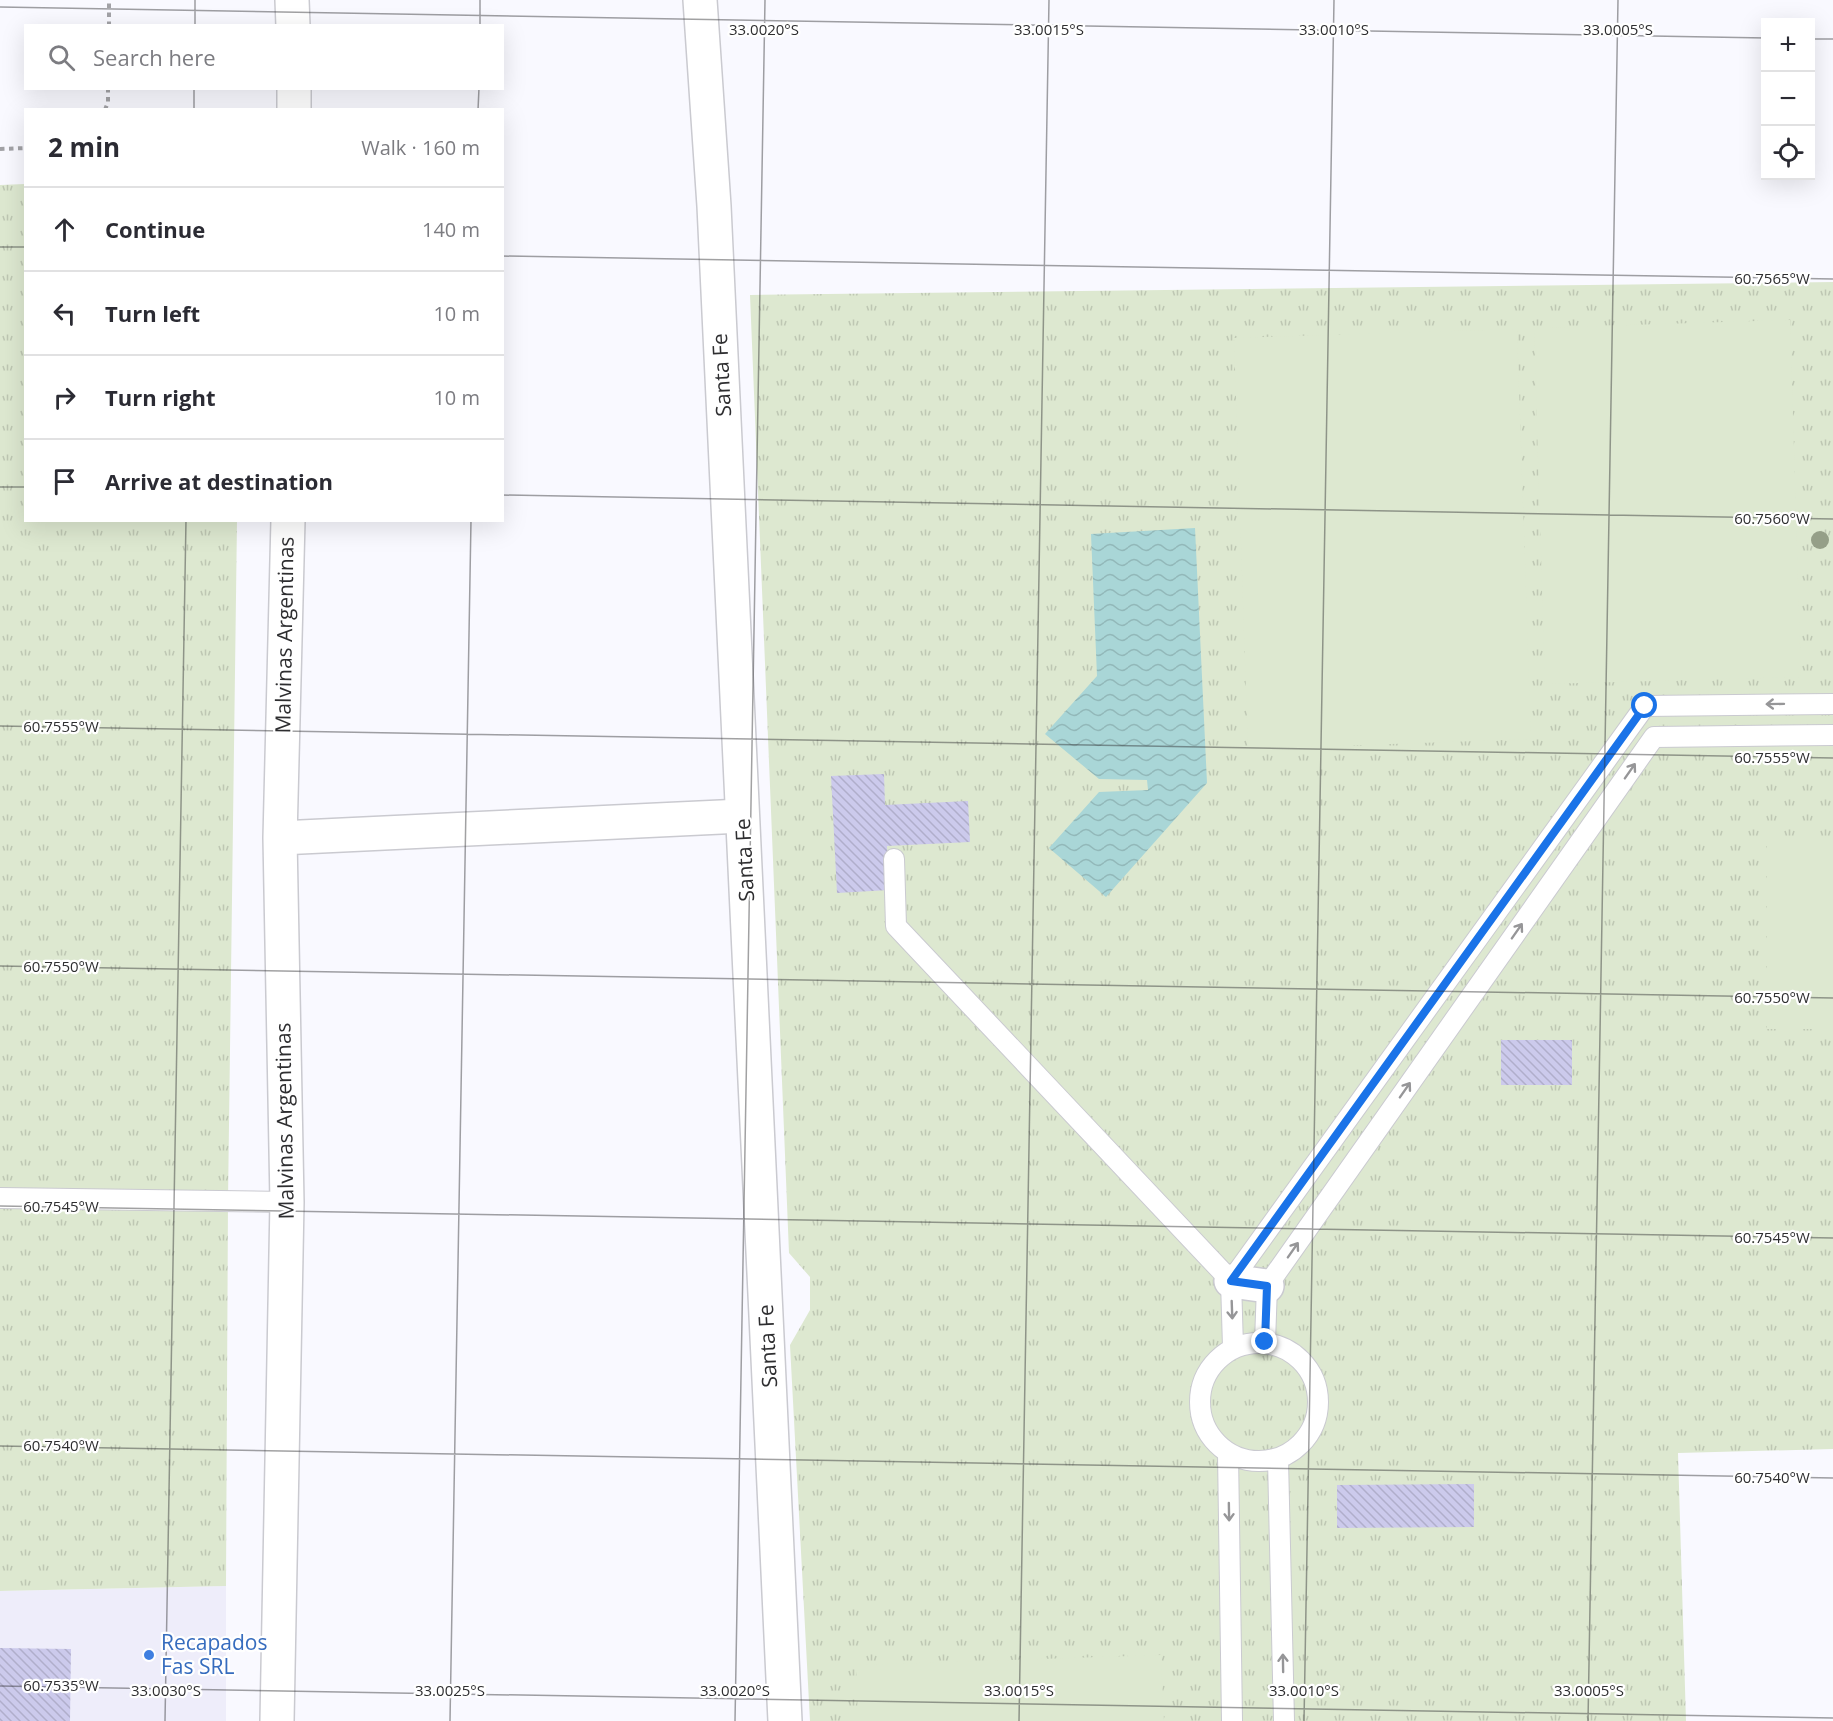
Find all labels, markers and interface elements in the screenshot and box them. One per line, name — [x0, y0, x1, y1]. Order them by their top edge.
map controls — [1761, 18, 1815, 180]
button: + — [1761, 18, 1815, 72]
text: 33.0020°S — [729, 19, 799, 39]
text: 33.0015°S — [1014, 19, 1084, 39]
text: 33.0010°S — [1299, 19, 1369, 39]
text: 33.0005°S — [1583, 19, 1653, 39]
search box — [24, 24, 504, 90]
icon: search — [45, 41, 78, 74]
text: Search here — [93, 42, 216, 72]
button: − — [1761, 72, 1815, 126]
button: locate — [1761, 126, 1815, 180]
text: 2 min — [48, 129, 120, 165]
text: Walk · 160 m — [361, 134, 480, 161]
icon: ahead — [48, 213, 81, 246]
text: Continue — [105, 214, 205, 244]
text: 140 m — [422, 216, 480, 243]
text: 60.7565°W — [1734, 268, 1810, 288]
icon: left — [48, 297, 81, 330]
text: Turn left — [105, 298, 200, 328]
text: 10 m — [433, 300, 480, 327]
street label: Santa Fe — [705, 333, 737, 417]
icon: right — [48, 381, 81, 414]
text: Turn right — [105, 382, 216, 412]
text: 10 m — [433, 384, 480, 411]
icon: arrive — [48, 465, 81, 498]
text: Arrive at destination — [105, 466, 333, 496]
text: 60.7560°W — [1734, 508, 1810, 528]
street label: Malvinas Argentinas — [268, 536, 300, 734]
route start — [1631, 692, 1657, 718]
one-way arrow — [1765, 698, 1785, 710]
text: 60.7555°W — [23, 716, 99, 736]
text: 60.7555°W — [1734, 747, 1810, 767]
one-way arrow — [1624, 764, 1636, 780]
street label: Santa Fe — [728, 818, 760, 902]
one-way arrow — [1511, 923, 1523, 939]
text: 60.7550°W — [23, 956, 99, 976]
text: 60.7550°W — [1734, 987, 1810, 1007]
street label: Malvinas Argentinas — [268, 1022, 300, 1220]
one-way arrow — [1399, 1083, 1411, 1099]
text: 60.7545°W — [23, 1196, 99, 1216]
text: 60.7545°W — [1734, 1227, 1810, 1247]
one-way arrow — [1287, 1242, 1299, 1258]
one-way arrow — [1226, 1299, 1237, 1319]
street label: Santa Fe — [751, 1304, 783, 1388]
route end — [1251, 1328, 1277, 1354]
text: 60.7540°W — [23, 1435, 99, 1455]
text: 60.7540°W — [1734, 1467, 1810, 1487]
one-way arrow — [1223, 1501, 1234, 1521]
place label: Recapados Fas SRL — [161, 1628, 268, 1680]
marker: Recapados Fas SRL — [142, 1648, 156, 1662]
one-way arrow — [1277, 1653, 1289, 1673]
text: 60.7535°W — [23, 1675, 99, 1695]
text: 33.0030°S — [131, 1680, 201, 1700]
text: 33.0025°S — [415, 1680, 485, 1700]
text: 33.0020°S — [700, 1680, 770, 1700]
text: 33.0015°S — [984, 1680, 1054, 1700]
text: 33.0010°S — [1269, 1680, 1339, 1700]
text: 33.0005°S — [1554, 1680, 1624, 1700]

